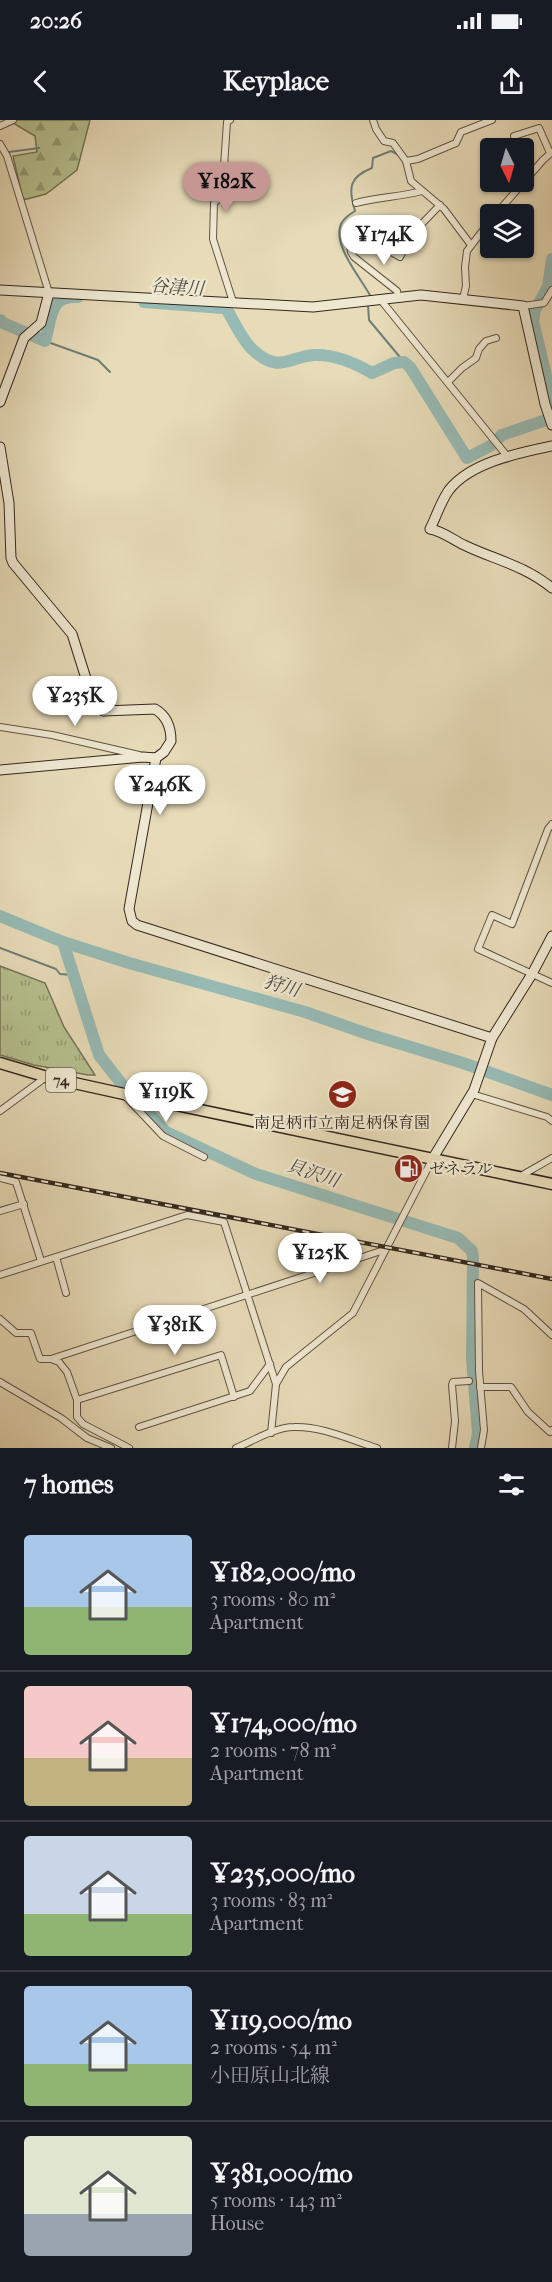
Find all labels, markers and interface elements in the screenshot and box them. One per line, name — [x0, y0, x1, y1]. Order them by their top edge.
text: 20:26 — [30, 8, 82, 34]
icon: back — [24, 65, 57, 98]
text: Keyplace — [223, 65, 329, 97]
icon: share — [495, 65, 528, 98]
north arrow — [480, 138, 534, 192]
map controls — [480, 138, 534, 258]
pin: ¥182K — [184, 162, 268, 213]
text: ¥182K — [197, 170, 255, 193]
button: layers — [480, 204, 534, 258]
pin: ¥174K — [342, 215, 426, 266]
text: ¥174K — [355, 223, 413, 246]
water label: 谷津川 — [149, 275, 207, 300]
pin: ¥235K — [33, 676, 117, 727]
text: ¥235K — [46, 684, 104, 707]
pin: ¥246K — [118, 765, 202, 816]
text: ¥246K — [128, 773, 192, 796]
water label: 狩川 — [262, 971, 304, 1002]
road number: 74 — [46, 1068, 76, 1092]
pin: ¥119K — [124, 1072, 208, 1123]
school or university icon: 南足柄市立南足柄保育園 — [326, 1078, 358, 1110]
text: ¥119K — [139, 1080, 193, 1103]
place label: 南足柄市立南足柄保育園 — [254, 1113, 430, 1132]
fuel station icon: ゼネラル — [392, 1152, 424, 1184]
water label: 貝沢川 — [284, 1155, 344, 1192]
place label: ゼネラル — [429, 1159, 493, 1178]
pin: ¥125K — [278, 1233, 362, 1284]
text: ¥125K — [292, 1241, 348, 1264]
pin: ¥381K — [133, 1305, 217, 1356]
text: ¥381K — [147, 1313, 203, 1336]
icon: filters — [495, 1468, 528, 1501]
text: 7 homes — [24, 1469, 114, 1500]
text: ¥182,000/mo — [210, 1557, 355, 1588]
icon: home — [72, 1559, 144, 1631]
text: 3 rooms · 80 m² — [210, 1588, 335, 1611]
text: Apartment — [210, 1611, 304, 1634]
text: ¥174,000/mo — [210, 1708, 357, 1739]
icon: home — [72, 1710, 144, 1782]
text: 2 rooms · 78 m² — [210, 1739, 336, 1762]
text: Apartment — [210, 1762, 304, 1785]
text: ¥235,000/mo — [210, 1858, 355, 1889]
icon: home — [72, 1860, 144, 1932]
text: 3 rooms · 83 m² — [210, 1889, 333, 1912]
text: Apartment — [210, 1912, 304, 1935]
text: ¥119,000/mo — [210, 2005, 352, 2036]
icon: home — [72, 2010, 144, 2082]
text: 2 rooms · 54 m² — [210, 2036, 337, 2059]
text: 小田原山北線 — [210, 2064, 330, 2087]
text: ¥381,000/mo — [210, 2158, 353, 2189]
icon: home — [72, 2160, 144, 2232]
text: 5 rooms · 143 m² — [210, 2189, 342, 2212]
text: House — [210, 2212, 264, 2235]

